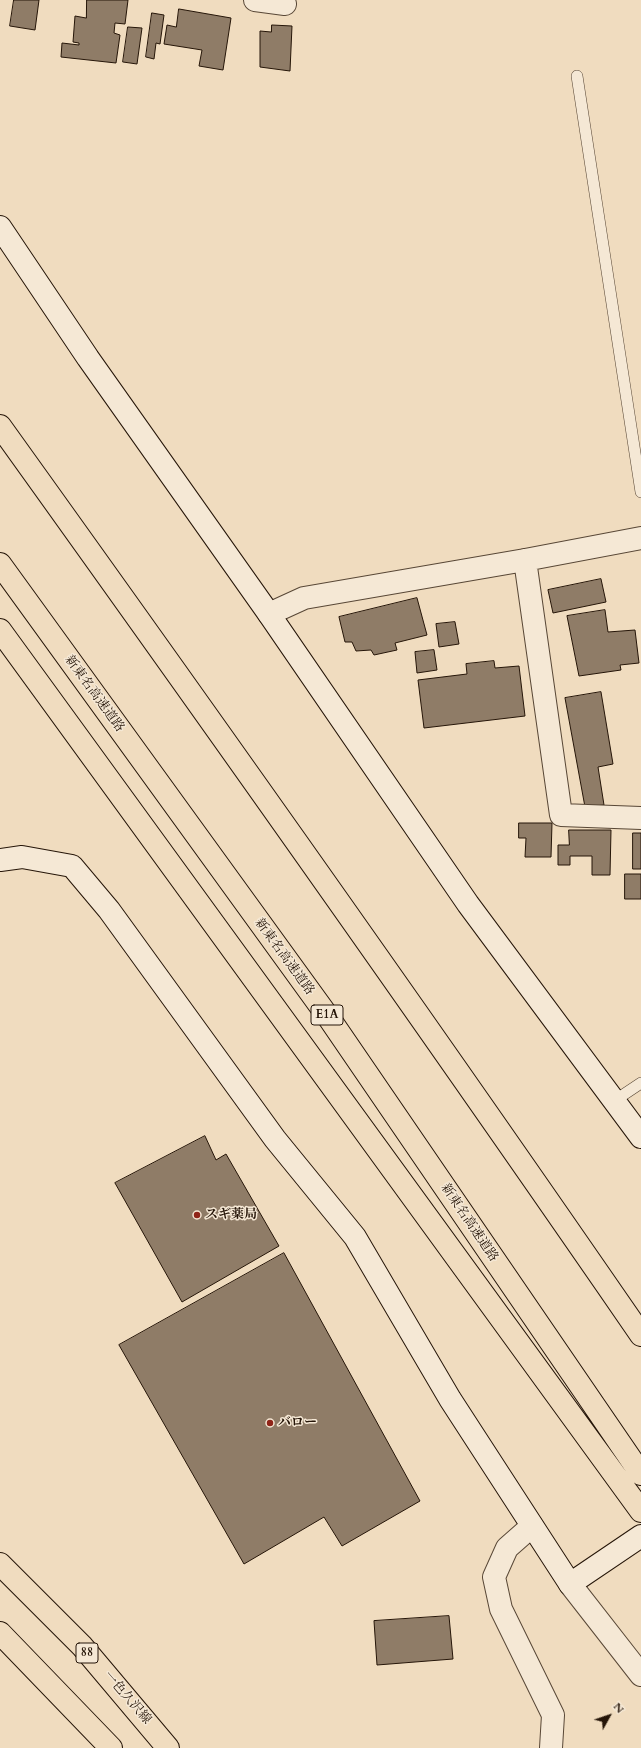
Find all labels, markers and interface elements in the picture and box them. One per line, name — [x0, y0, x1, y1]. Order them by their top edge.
street label: 新東名高速道路 — [61, 653, 127, 735]
street label: 新東名高速道路 — [251, 916, 317, 998]
road number: E1A — [311, 1005, 343, 1025]
street label: 新東名高速道路 — [437, 1181, 501, 1265]
place label: スギ薬局 — [205, 1207, 257, 1223]
marker: スギ薬局 — [192, 1210, 202, 1220]
place label: バロー — [278, 1415, 317, 1431]
marker: バロー — [265, 1418, 275, 1428]
road number: 88 — [76, 1643, 98, 1663]
street label: 一色久沢線 — [100, 1668, 154, 1728]
north arrow — [589, 1696, 629, 1736]
text: N — [610, 1699, 627, 1716]

